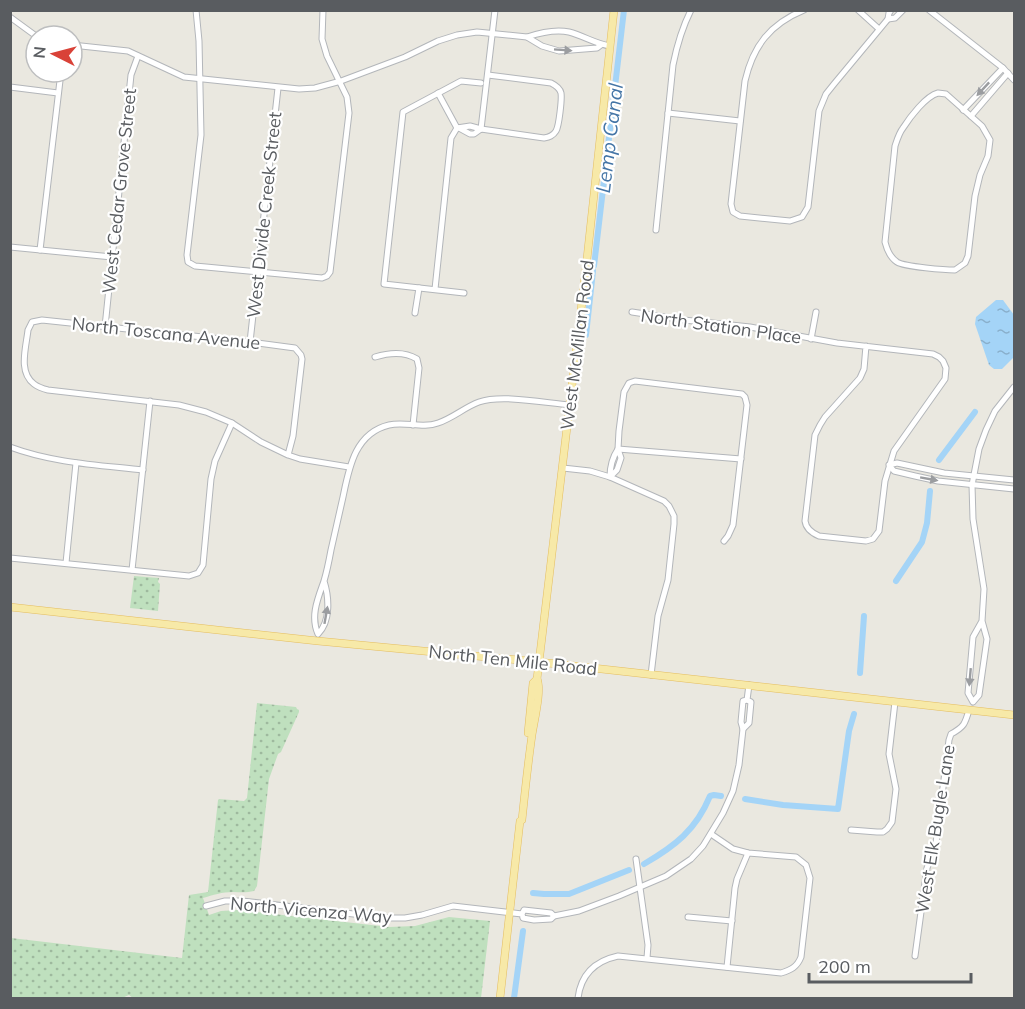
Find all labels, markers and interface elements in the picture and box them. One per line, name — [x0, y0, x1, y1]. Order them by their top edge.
north arrow — [24, 24, 84, 84]
text: N — [29, 45, 50, 59]
one-way arrow — [554, 45, 573, 55]
one-way arrow — [976, 81, 990, 96]
water label: Lemp Canal — [590, 82, 628, 194]
street label: West Cedar Grove Street — [97, 87, 141, 295]
street label: West Divide Creek Street — [242, 111, 286, 319]
street label: West McMillan Road — [555, 259, 599, 431]
street label: North Station Place — [639, 303, 803, 349]
street label: North Toscana Avenue — [71, 312, 261, 354]
one-way arrow — [920, 475, 939, 484]
one-way arrow — [322, 605, 331, 624]
street label: North Ten Mile Road — [428, 640, 598, 680]
one-way arrow — [965, 667, 974, 686]
street label: West Elk Bugle Lane — [910, 743, 960, 915]
street label: North Vicenza Way — [229, 891, 393, 929]
scale bar — [809, 946, 971, 984]
text: 200 m — [818, 955, 871, 978]

